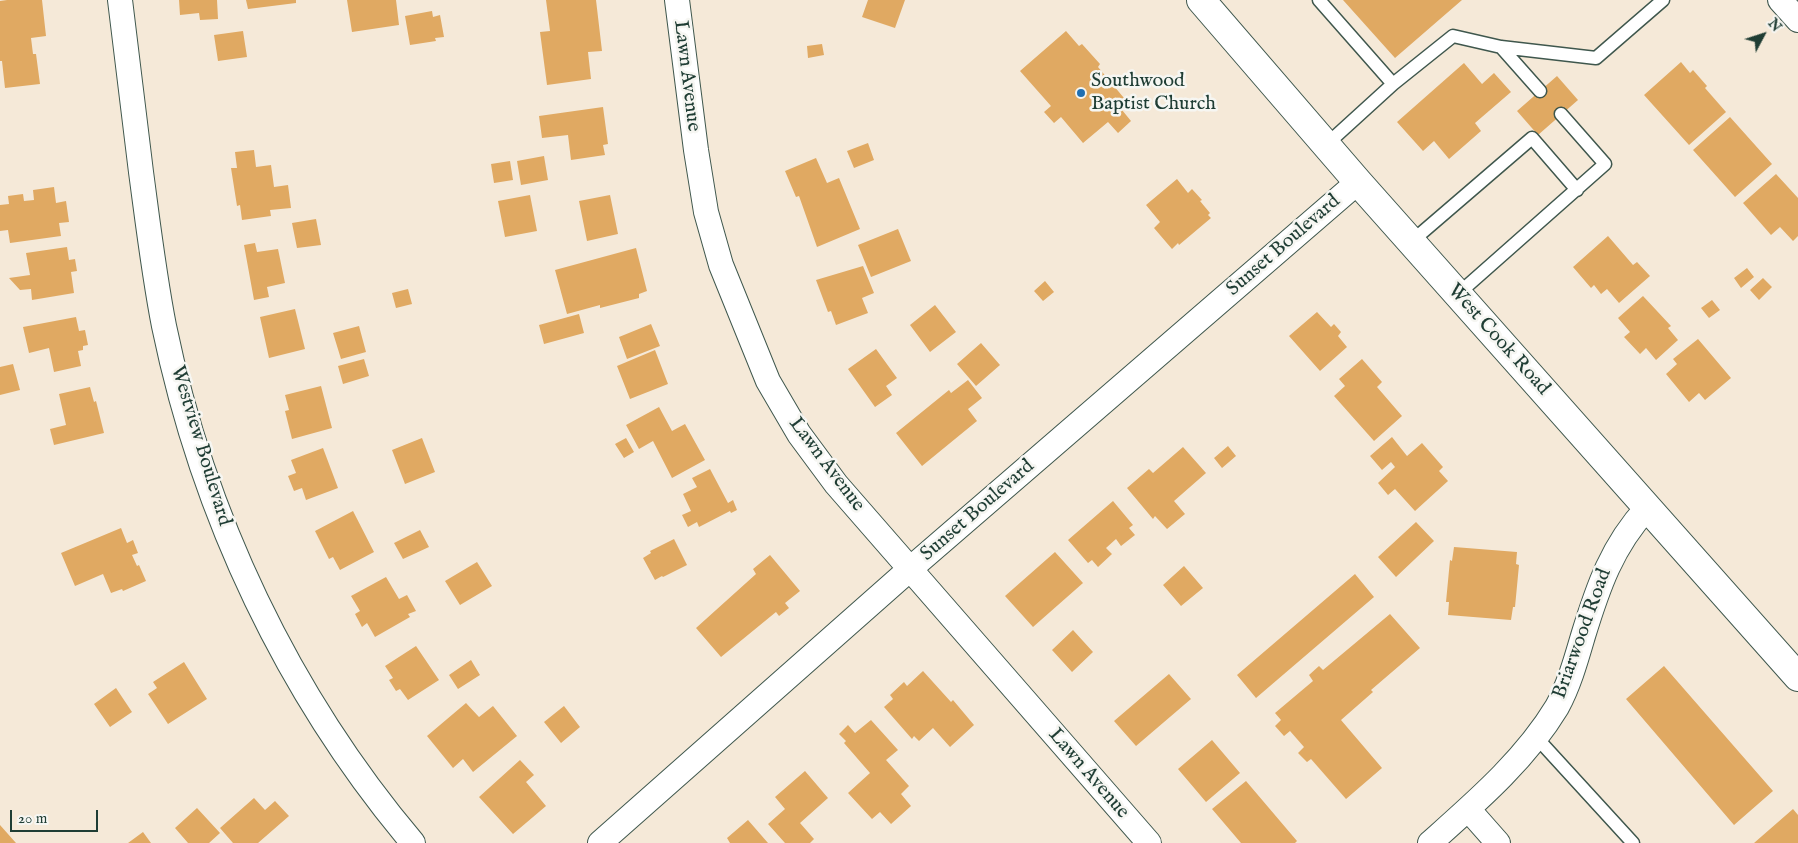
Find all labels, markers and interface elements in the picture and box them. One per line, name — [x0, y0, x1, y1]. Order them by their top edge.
north arrow — [1738, 10, 1788, 60]
text: N — [1764, 15, 1785, 36]
street label: Lawn Avenue — [667, 19, 705, 133]
place label: Southwood Baptist Church — [1091, 70, 1216, 117]
marker: Southwood Baptist Church — [1075, 87, 1087, 99]
street label: Sunset Boulevard — [1222, 190, 1346, 302]
street label: West Cook Road — [1442, 279, 1554, 401]
street label: Westview Boulevard — [164, 363, 236, 529]
street label: Lawn Avenue — [783, 413, 869, 517]
street label: Sunset Boulevard — [916, 455, 1040, 567]
street label: Briarwood Road — [1548, 566, 1618, 702]
street label: Lawn Avenue — [1042, 724, 1134, 824]
scale bar — [12, 800, 100, 832]
text: 20 m — [18, 809, 47, 828]

